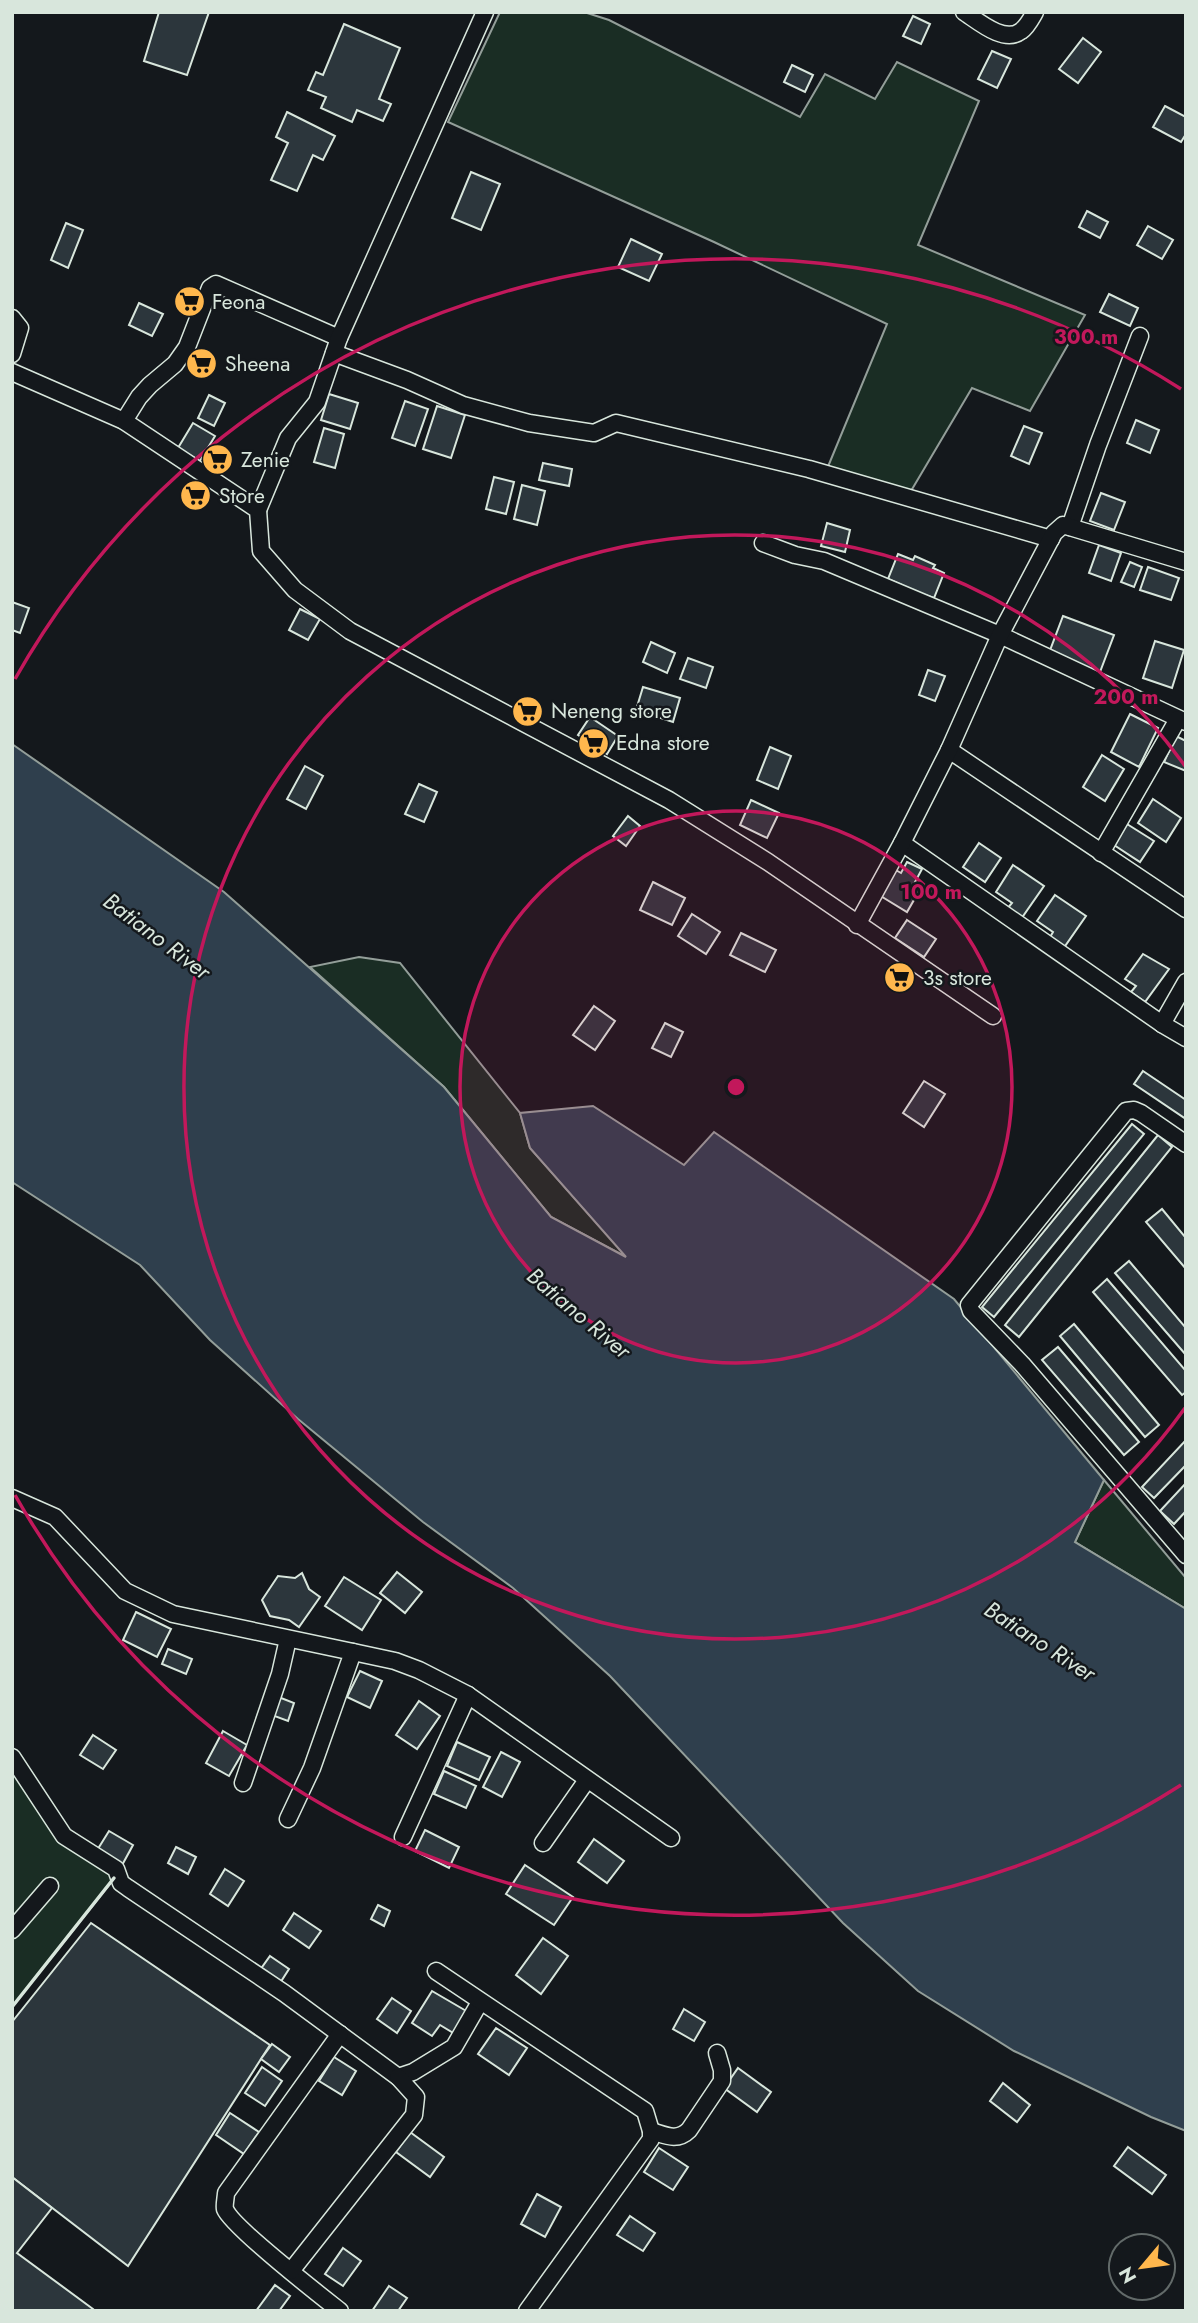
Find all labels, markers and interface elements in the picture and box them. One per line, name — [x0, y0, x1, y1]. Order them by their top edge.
supermarket icon: Feona — [172, 285, 206, 319]
place label: Feona — [212, 287, 265, 317]
text: 300 m — [1054, 322, 1118, 352]
supermarket icon: Sheena — [185, 347, 219, 381]
place label: Sheena — [225, 349, 290, 379]
supermarket icon: Zenie — [201, 443, 235, 477]
place label: Zenie — [241, 445, 290, 475]
supermarket icon: Store — [179, 479, 213, 513]
place label: Store — [219, 481, 265, 511]
text: 200 m — [1093, 682, 1159, 712]
supermarket icon: Neneng store — [511, 694, 545, 728]
place label: Neneng store — [551, 696, 672, 726]
supermarket icon: Edna store — [576, 726, 610, 760]
place label: Edna store — [616, 728, 710, 758]
text: 100 m — [900, 877, 962, 907]
water label: Batiano River — [96, 884, 219, 989]
supermarket icon: 3s store — [883, 961, 917, 995]
place label: 3s store — [923, 963, 992, 993]
centre of rings — [724, 1075, 748, 1099]
water label: Batiano River — [520, 1259, 640, 1368]
water label: Batiano River — [978, 1592, 1104, 1691]
north arrow — [1107, 2232, 1177, 2302]
text: N — [1112, 2262, 1143, 2288]

